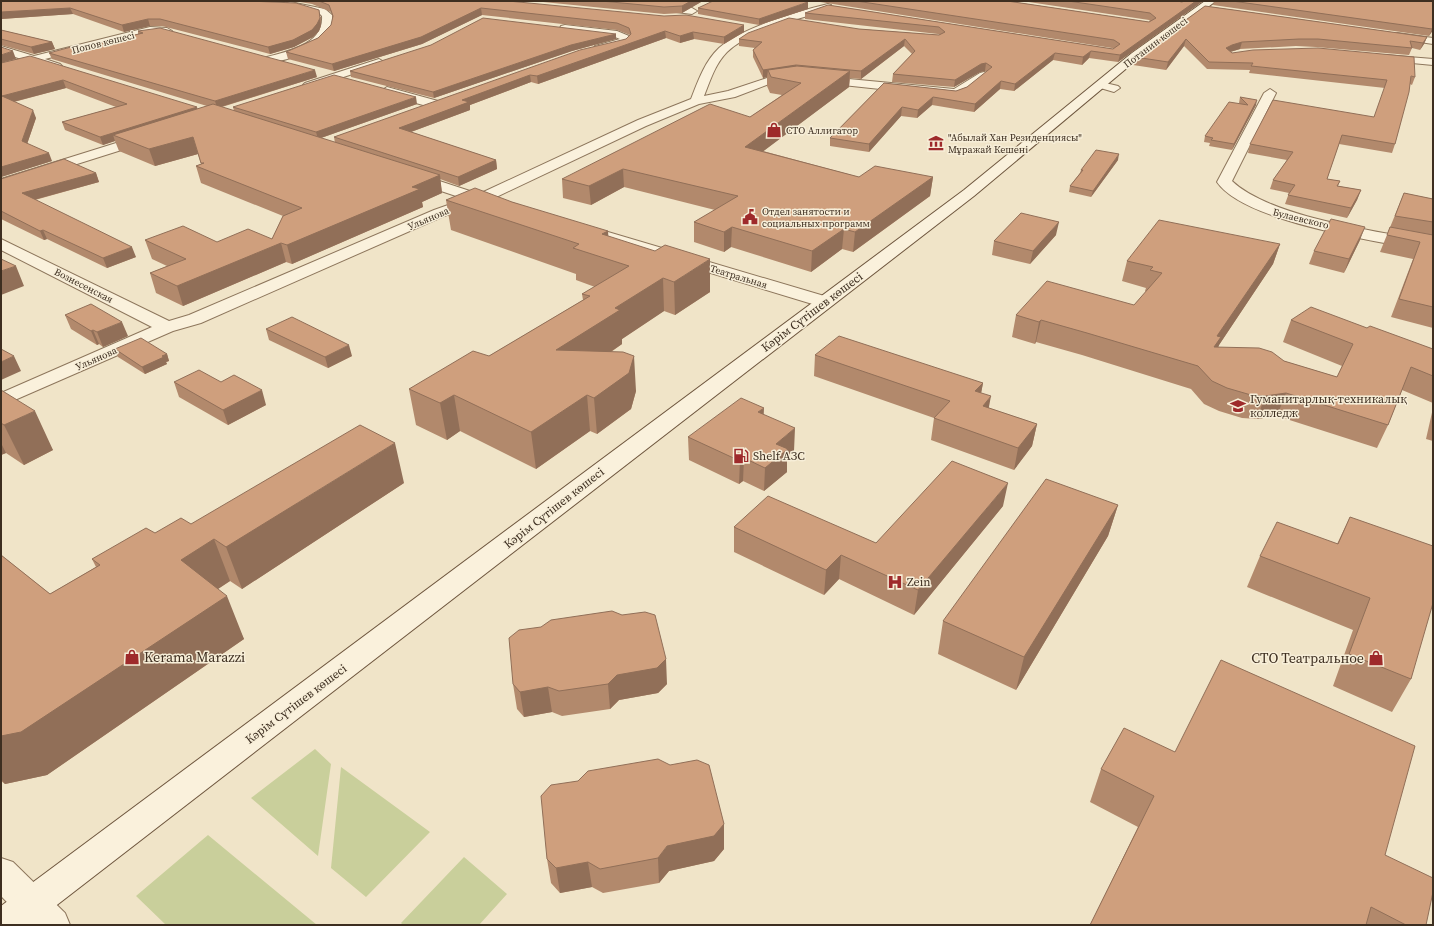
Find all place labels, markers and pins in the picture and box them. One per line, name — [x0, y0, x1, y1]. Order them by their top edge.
shop icon: СТО Аллигатор — [765, 121, 783, 139]
place label: СТО Аллигатор — [786, 124, 858, 137]
place label: "Абылай Хан Резиденциясы" Мұражай Кешені — [948, 131, 1082, 156]
museum icon: "Абылай Хан Резиденциясы" Мұражай Кешені — [927, 134, 945, 152]
place label: Отдел занятости и социальных программ — [762, 205, 870, 230]
public building icon: Отдел занятости и социальных программ — [741, 208, 759, 226]
place label: Гуманитарлық-техникалық колледж — [1250, 391, 1407, 421]
school or university icon: Гуманитарлық-техникалық колледж — [1229, 397, 1247, 415]
fuel station icon: Shelf АЗС — [732, 447, 750, 465]
place label: Shelf АЗС — [753, 448, 805, 464]
hospital icon: Zein — [886, 573, 904, 591]
place label: Zein — [907, 574, 931, 590]
place label: Kerama Marazzi — [144, 647, 245, 667]
shop icon: Kerama Marazzi — [123, 648, 141, 666]
place label: СТО Театральное — [1251, 648, 1364, 668]
shop icon: СТО Театральное — [1367, 649, 1385, 667]

